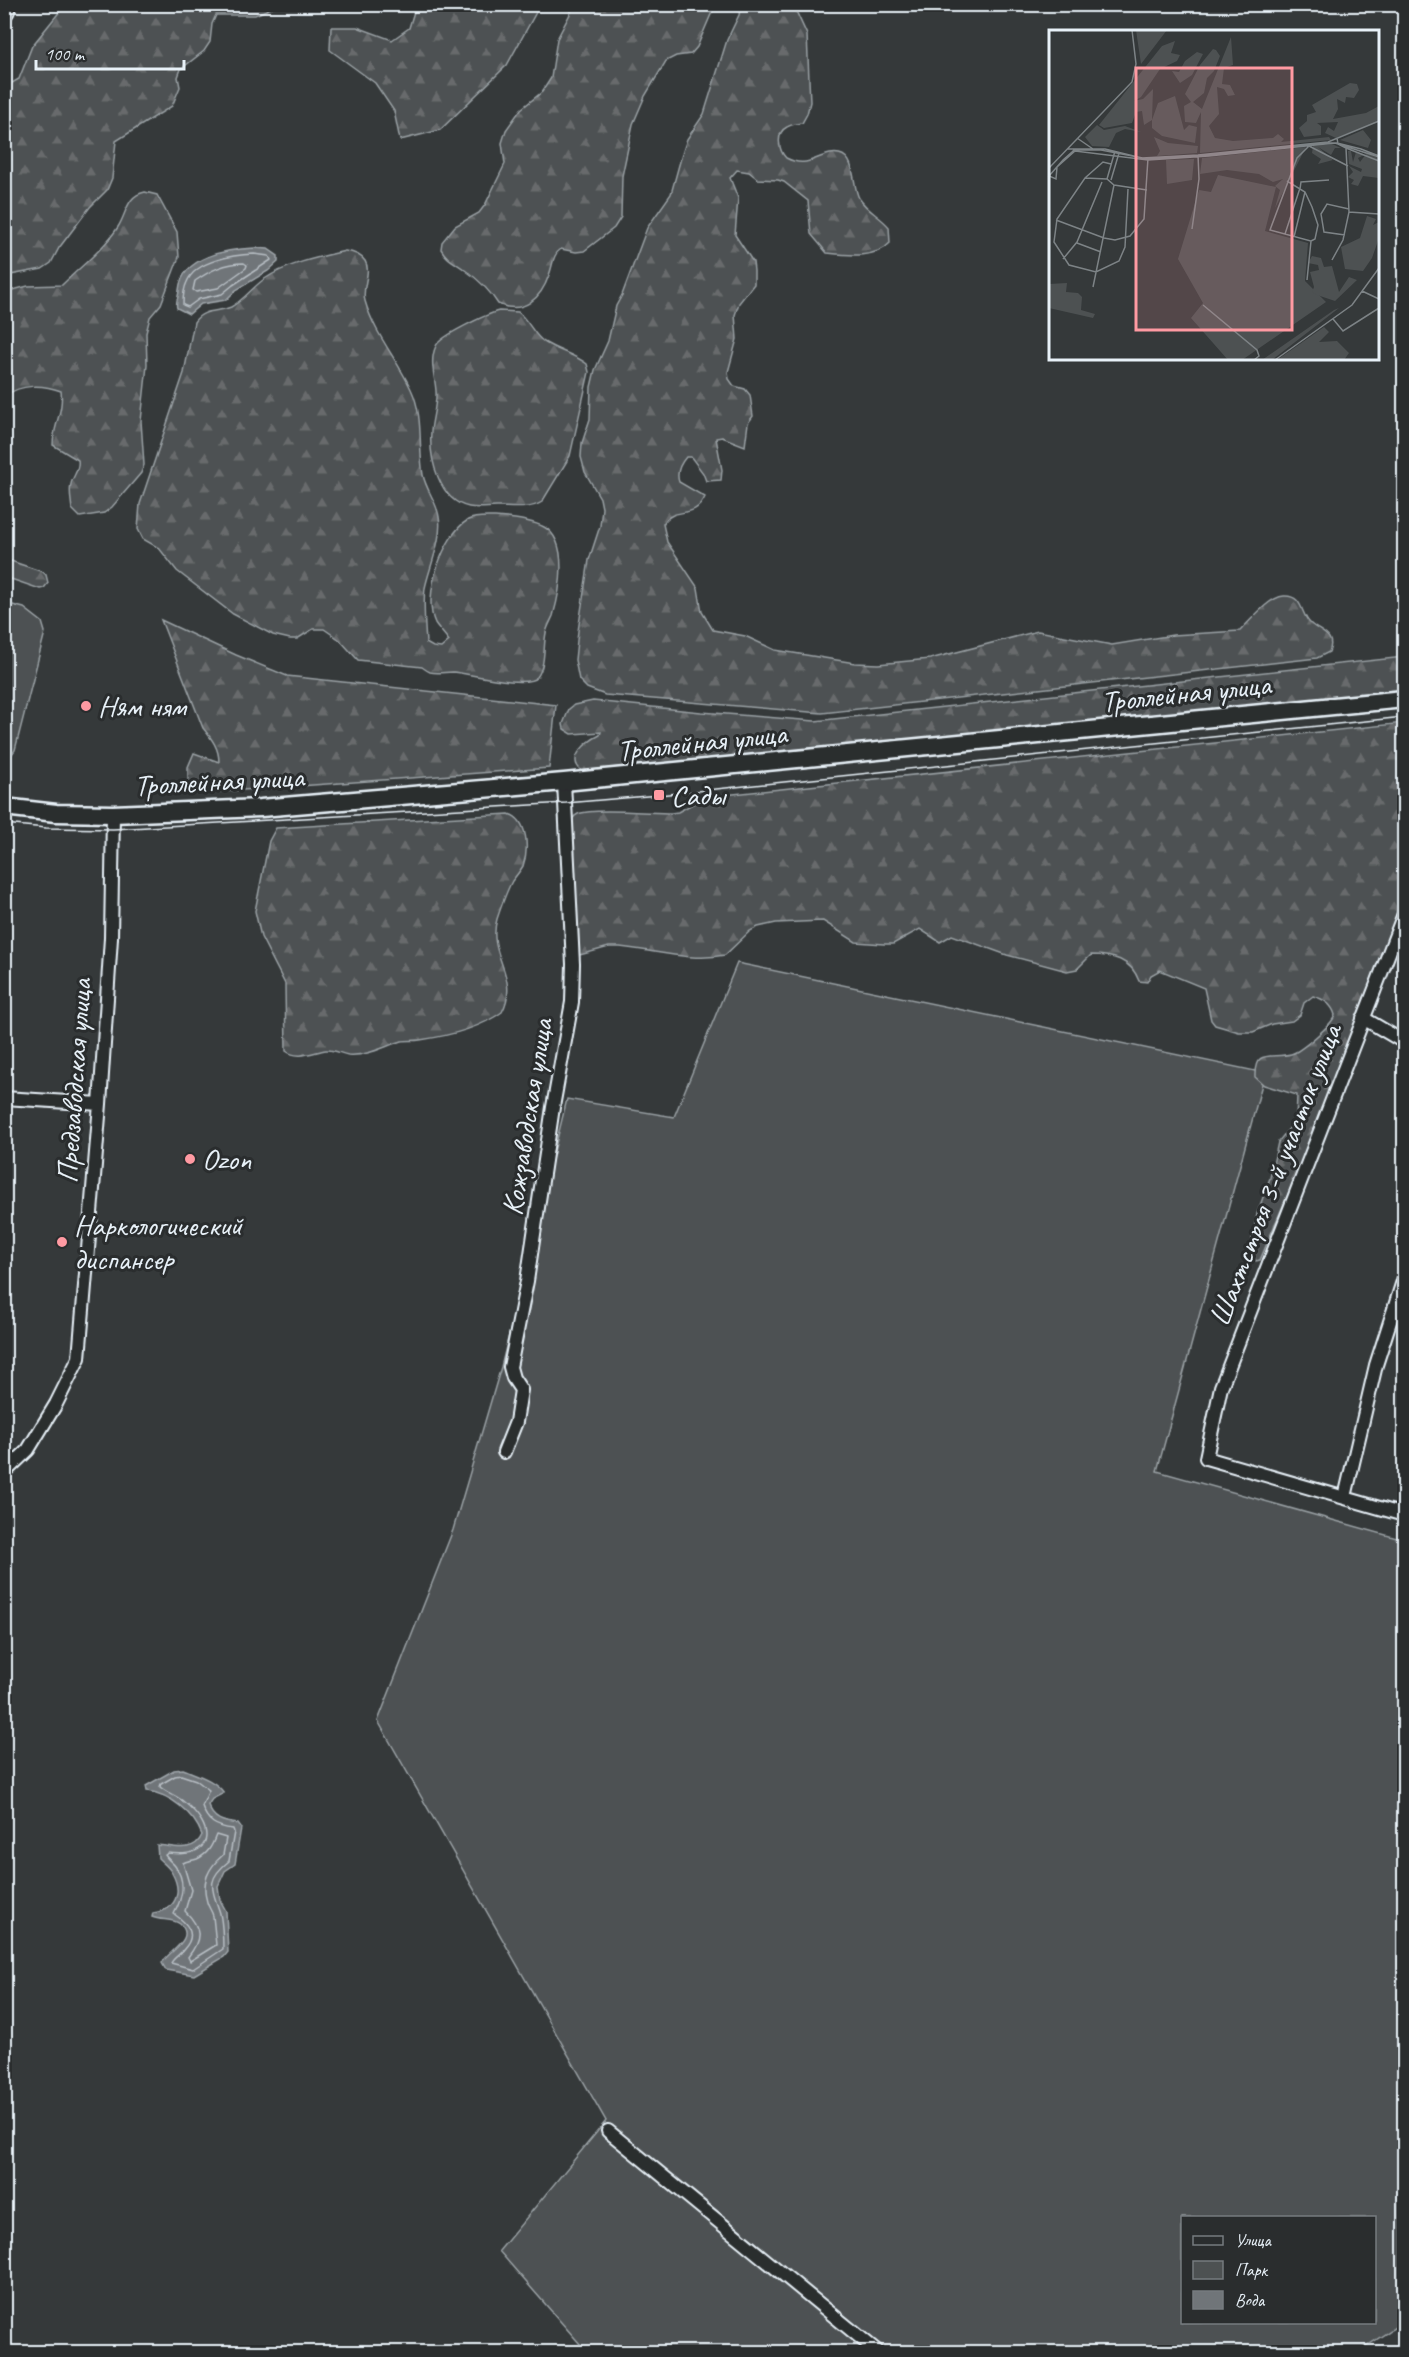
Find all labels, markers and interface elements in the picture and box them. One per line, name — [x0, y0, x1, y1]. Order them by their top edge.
inset map — [1049, 30, 1379, 360]
scale bar — [36, 33, 184, 71]
text: 100 m — [45, 43, 86, 65]
street label: Троллейная улица — [1100, 665, 1274, 721]
place label: Ням ням — [98, 687, 188, 725]
marker: Ням ням — [79, 699, 93, 713]
street label: Троллейная улица — [616, 714, 790, 770]
street label: Троллейная улица — [133, 757, 307, 804]
place label: Сады — [671, 776, 727, 814]
marker: Сады — [652, 788, 666, 802]
street label: Предзаводская улица — [48, 976, 100, 1184]
street label: Кожзаводская улица — [493, 1014, 562, 1218]
street label: Шахтстроя 3-й участок улица — [1200, 1016, 1351, 1331]
place label: Ozon — [202, 1140, 252, 1178]
marker: Ozon — [183, 1152, 197, 1166]
place label: Наркологический диспансер — [74, 1206, 244, 1278]
marker: Наркологический диспансер — [55, 1235, 69, 1249]
legend — [1181, 2216, 1376, 2324]
text: Улица — [1235, 2229, 1272, 2251]
text: Парк — [1235, 2259, 1269, 2281]
text: Вода — [1235, 2289, 1266, 2311]

